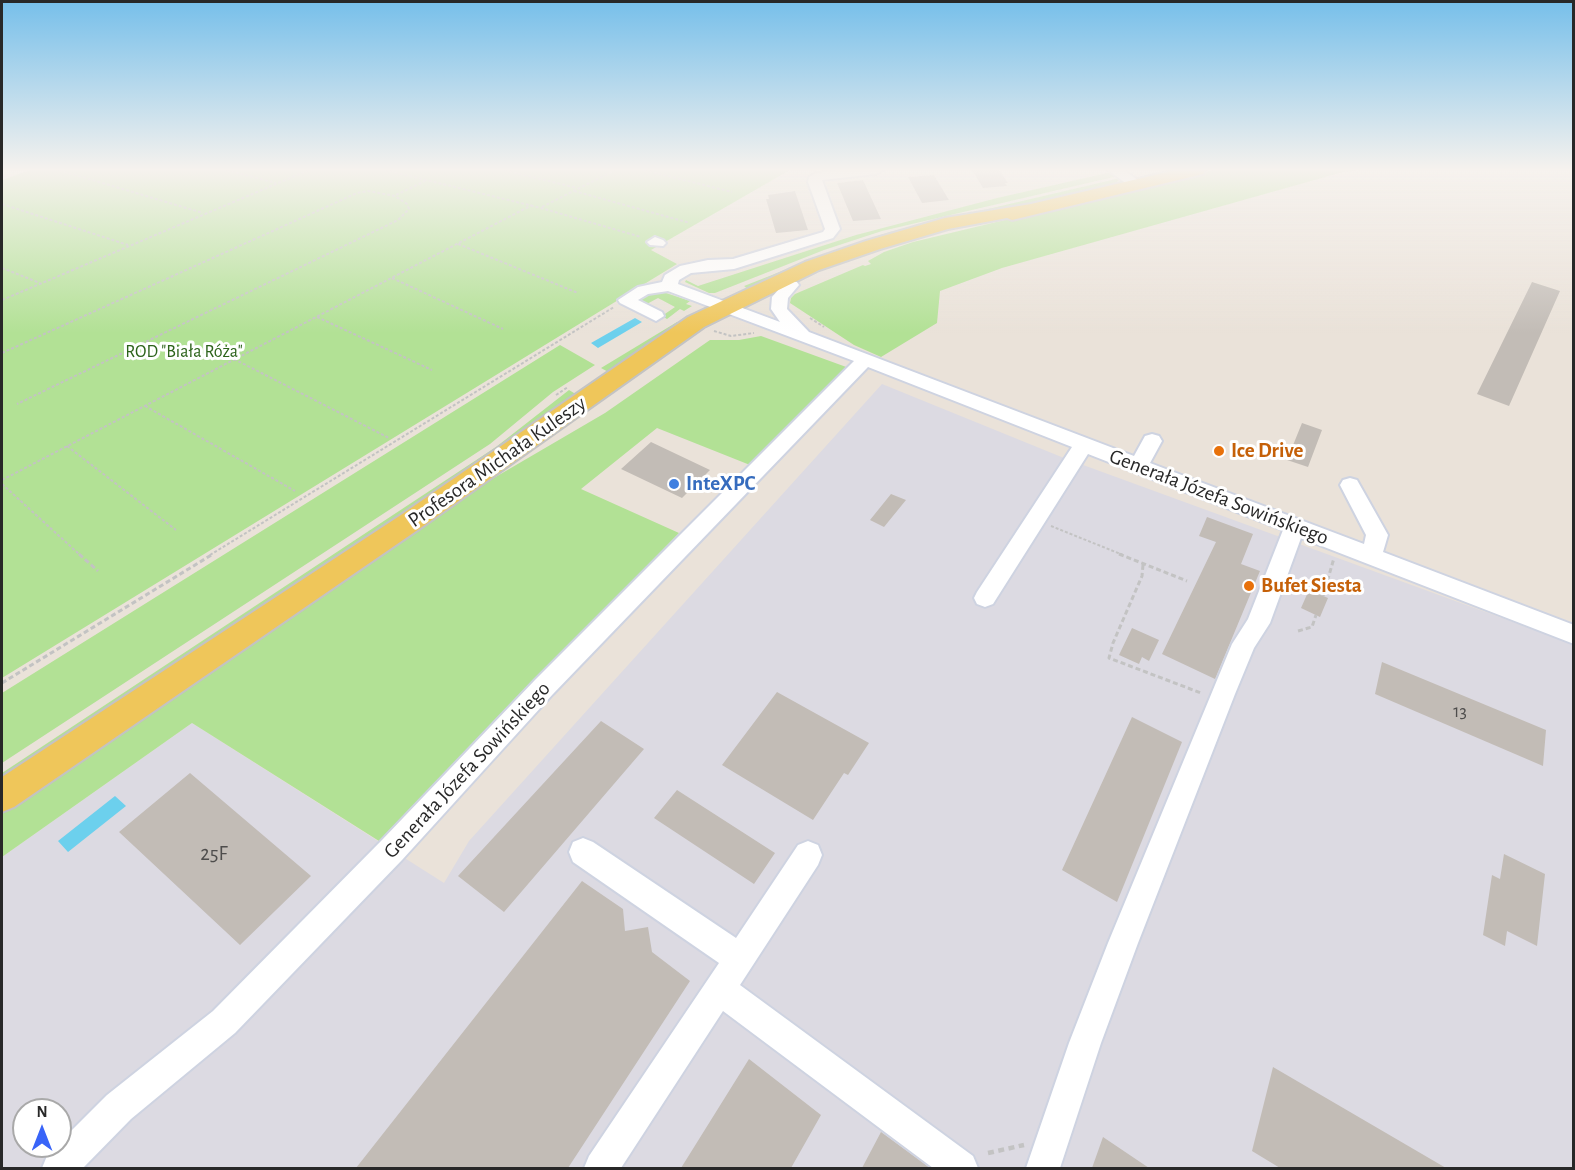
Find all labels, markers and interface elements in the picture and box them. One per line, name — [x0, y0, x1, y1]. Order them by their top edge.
park label: ROD "Biała Róża" — [125, 341, 243, 363]
street label: Profesora Michała Kuleszy — [403, 391, 591, 533]
place label: Ice Drive — [1231, 438, 1303, 464]
street label: Generała Józefa Sowińskiego — [1106, 444, 1332, 550]
marker: Ice Drive — [1212, 444, 1226, 458]
place label: InteXPC — [686, 471, 755, 497]
marker: InteXPC — [667, 477, 681, 491]
place label: Bufet Siesta — [1261, 573, 1362, 599]
marker: Bufet Siesta — [1242, 579, 1256, 593]
street label: Generała Józefa Sowińskiego — [378, 676, 556, 864]
house number: 13 — [1453, 701, 1467, 723]
house number: 25F — [200, 841, 228, 867]
north arrow — [12, 1098, 72, 1158]
text: N — [36, 1104, 48, 1120]

